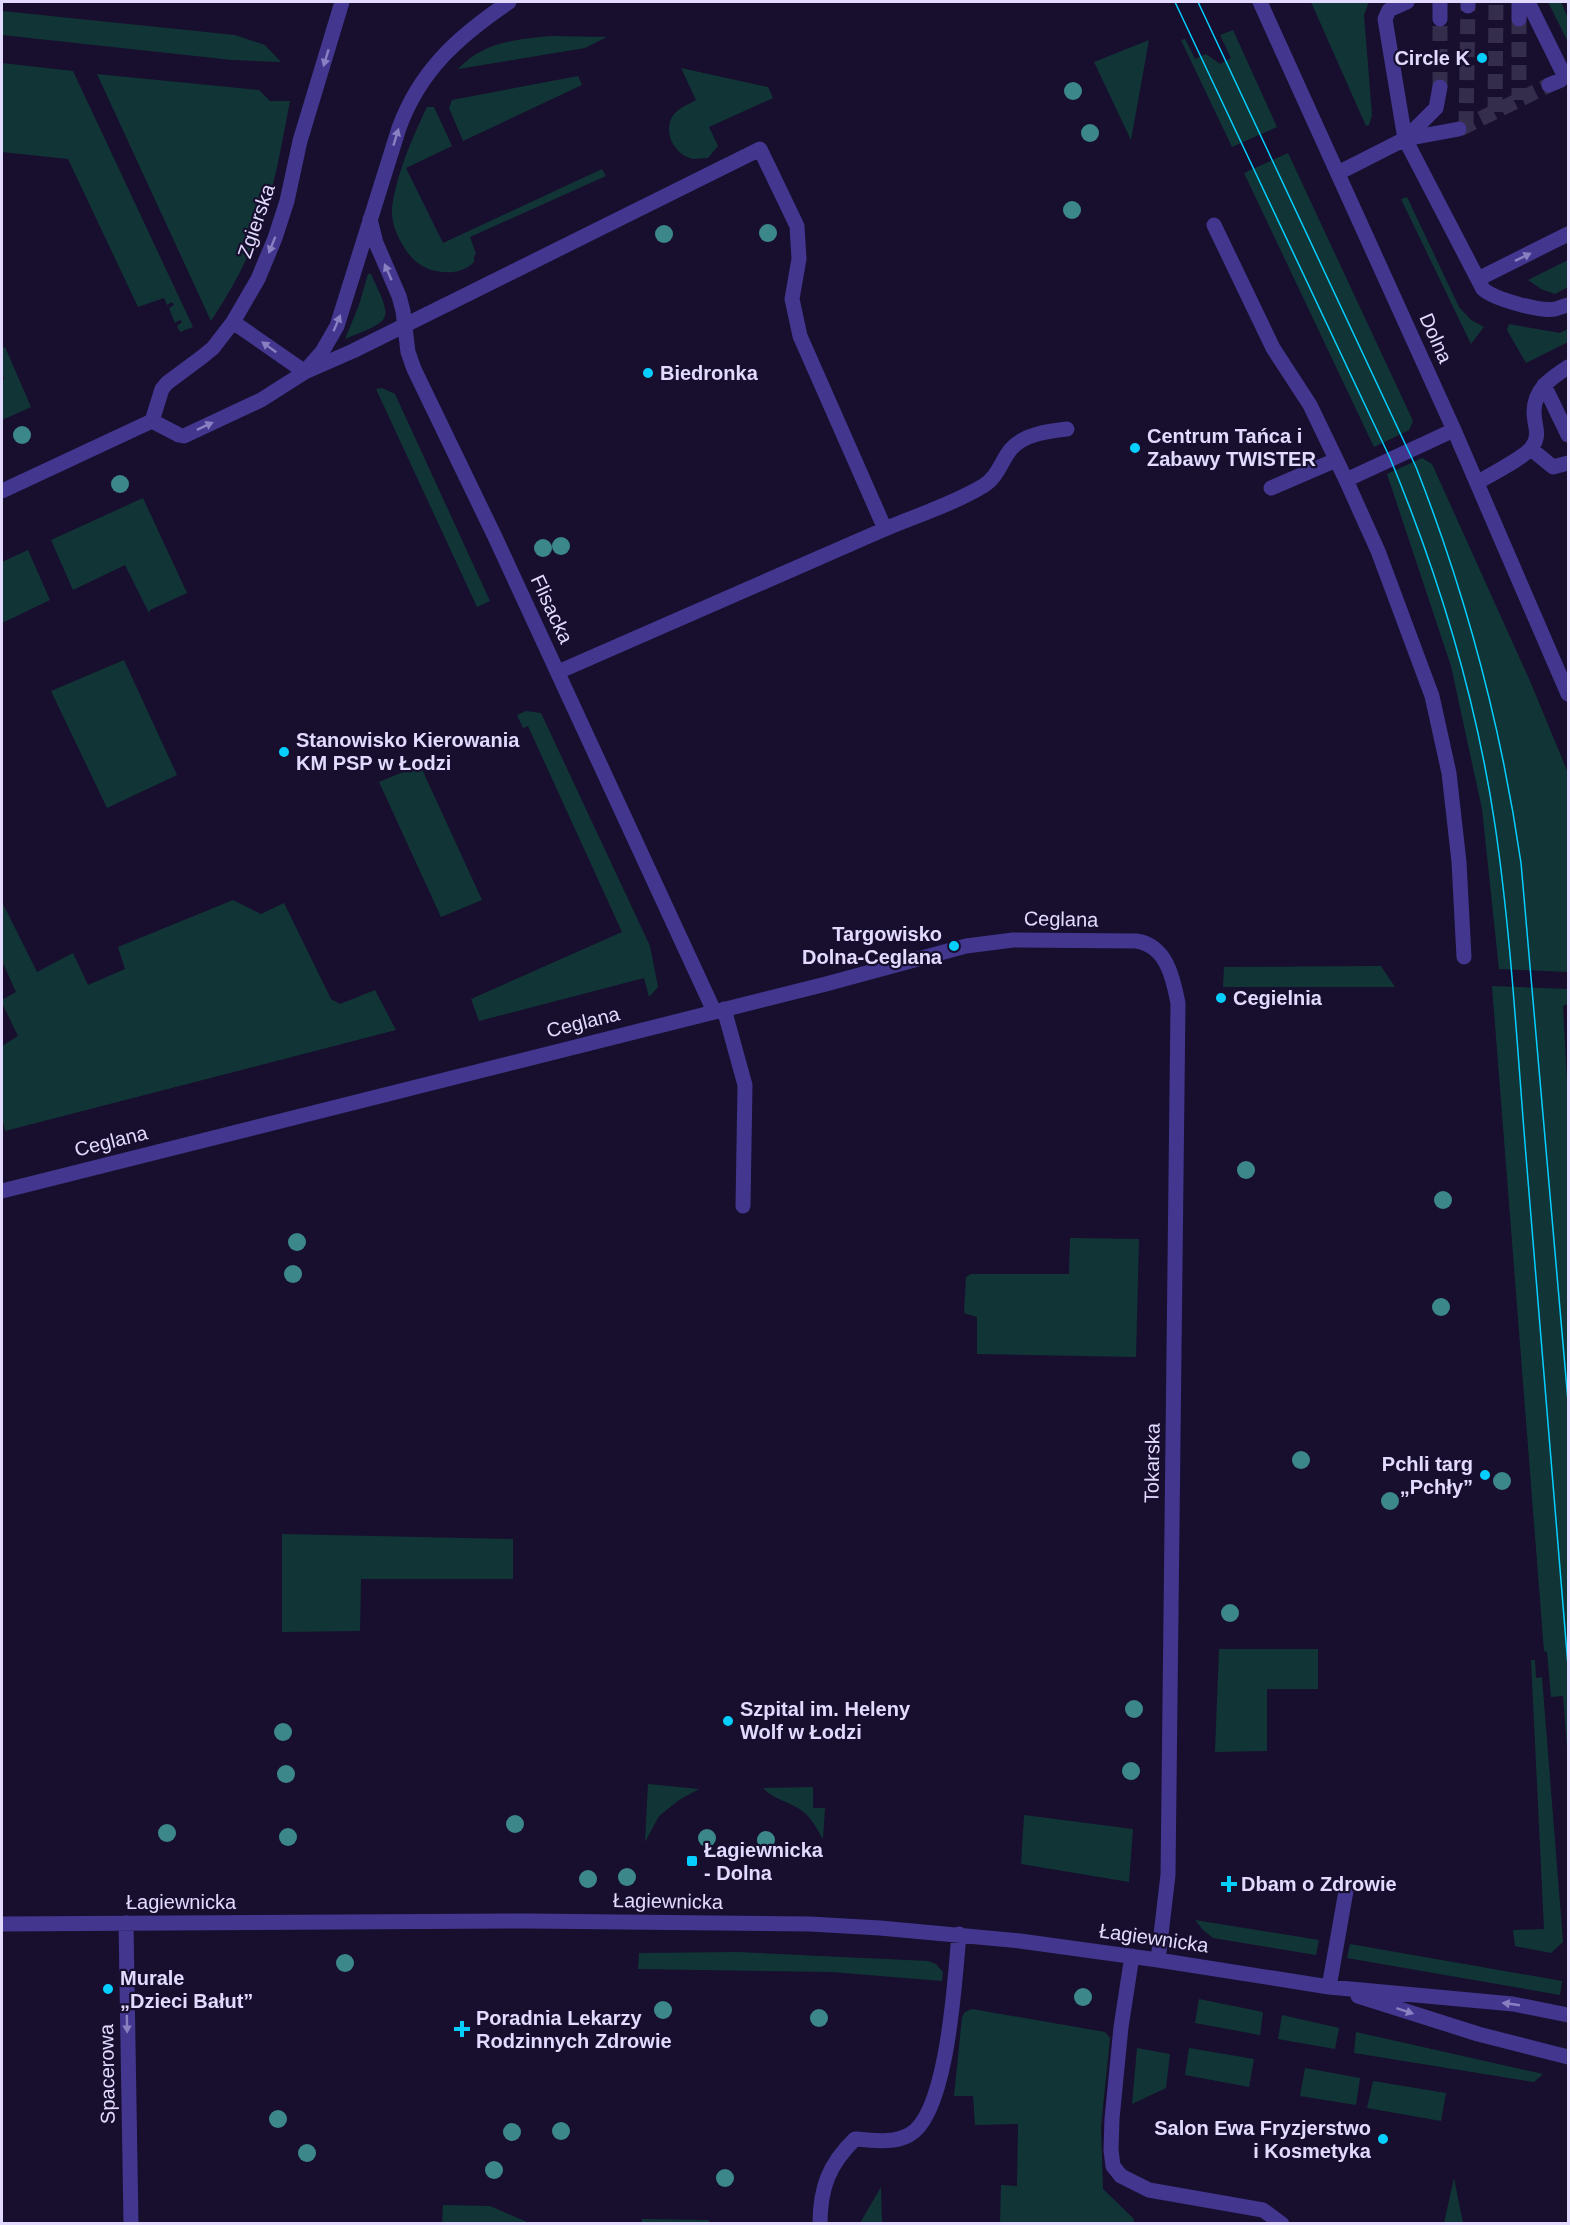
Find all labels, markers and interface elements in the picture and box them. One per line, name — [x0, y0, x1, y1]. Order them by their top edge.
place label: Circle K — [1394, 47, 1471, 69]
one-way arrow — [320, 49, 330, 67]
marker: Circle K — [1475, 51, 1489, 65]
one-way arrow — [392, 128, 401, 146]
street label: Zgierska — [233, 180, 279, 261]
one-way arrow — [267, 236, 276, 254]
one-way arrow — [1514, 252, 1532, 262]
one-way arrow — [383, 263, 393, 281]
street label: Dolna — [1415, 310, 1457, 367]
one-way arrow — [333, 314, 342, 332]
one-way arrow — [262, 341, 277, 353]
place label: Biedronka — [660, 362, 759, 384]
marker: Biedronka — [641, 366, 655, 380]
one-way arrow — [196, 422, 213, 431]
place label: Centrum Tańca i Zabawy TWISTER — [1147, 425, 1316, 470]
marker: Centrum Tańca i Zabawy TWISTER — [1128, 441, 1142, 455]
street label: Flisacka — [527, 571, 578, 648]
place label: Stanowisko Kierowania KM PSP w Łodzi — [296, 729, 520, 774]
marker: Stanowisko Kierowania KM PSP w Łodzi — [277, 745, 291, 759]
street label: Ceglana — [1024, 907, 1099, 931]
place label: Targowisko Dolna-Ceglana — [802, 923, 943, 968]
marker: Targowisko Dolna-Ceglana — [947, 939, 961, 953]
place label: Cegielnia — [1233, 987, 1323, 1009]
marker: Cegielnia — [1214, 991, 1228, 1005]
street label: Ceglana — [544, 1002, 623, 1042]
street label: Ceglana — [72, 1121, 151, 1161]
street label: Tokarska — [1140, 1422, 1164, 1503]
place label: Pchli targ „Pchły” — [1382, 1453, 1473, 1498]
marker: Pchli targ „Pchły” — [1478, 1468, 1492, 1482]
place label: Szpital im. Heleny Wolf w Łodzi — [740, 1698, 911, 1743]
marker: Szpital im. Heleny Wolf w Łodzi — [721, 1714, 735, 1728]
place label: Łagiewnicka - Dolna — [704, 1839, 824, 1884]
marker: Łagiewnicka - Dolna — [685, 1854, 699, 1868]
place label: Dbam o Zdrowie — [1241, 1873, 1397, 1895]
marker: Dbam o Zdrowie — [1222, 1877, 1236, 1891]
street label: Łagiewnicka — [613, 1889, 724, 1913]
street label: Łagiewnicka — [126, 1891, 237, 1913]
street label: Łagiewnicka — [1098, 1919, 1211, 1957]
place label: Murale „Dzieci Bałut” — [120, 1967, 253, 2012]
marker: Murale „Dzieci Bałut” — [101, 1982, 115, 1996]
one-way arrow — [1501, 2000, 1520, 2009]
place label: Poradnia Lekarzy Rodzinnych Zdrowie — [476, 2007, 672, 2052]
one-way arrow — [1396, 2007, 1414, 2016]
one-way arrow — [123, 2014, 132, 2033]
marker: Poradnia Lekarzy Rodzinnych Zdrowie — [453, 2020, 471, 2038]
street label: Spacerowa — [95, 2023, 119, 2124]
place label: Salon Ewa Fryzjerstwo i Kosmetyka — [1154, 2117, 1372, 2162]
marker: Salon Ewa Fryzjerstwo i Kosmetyka — [1376, 2132, 1390, 2146]

